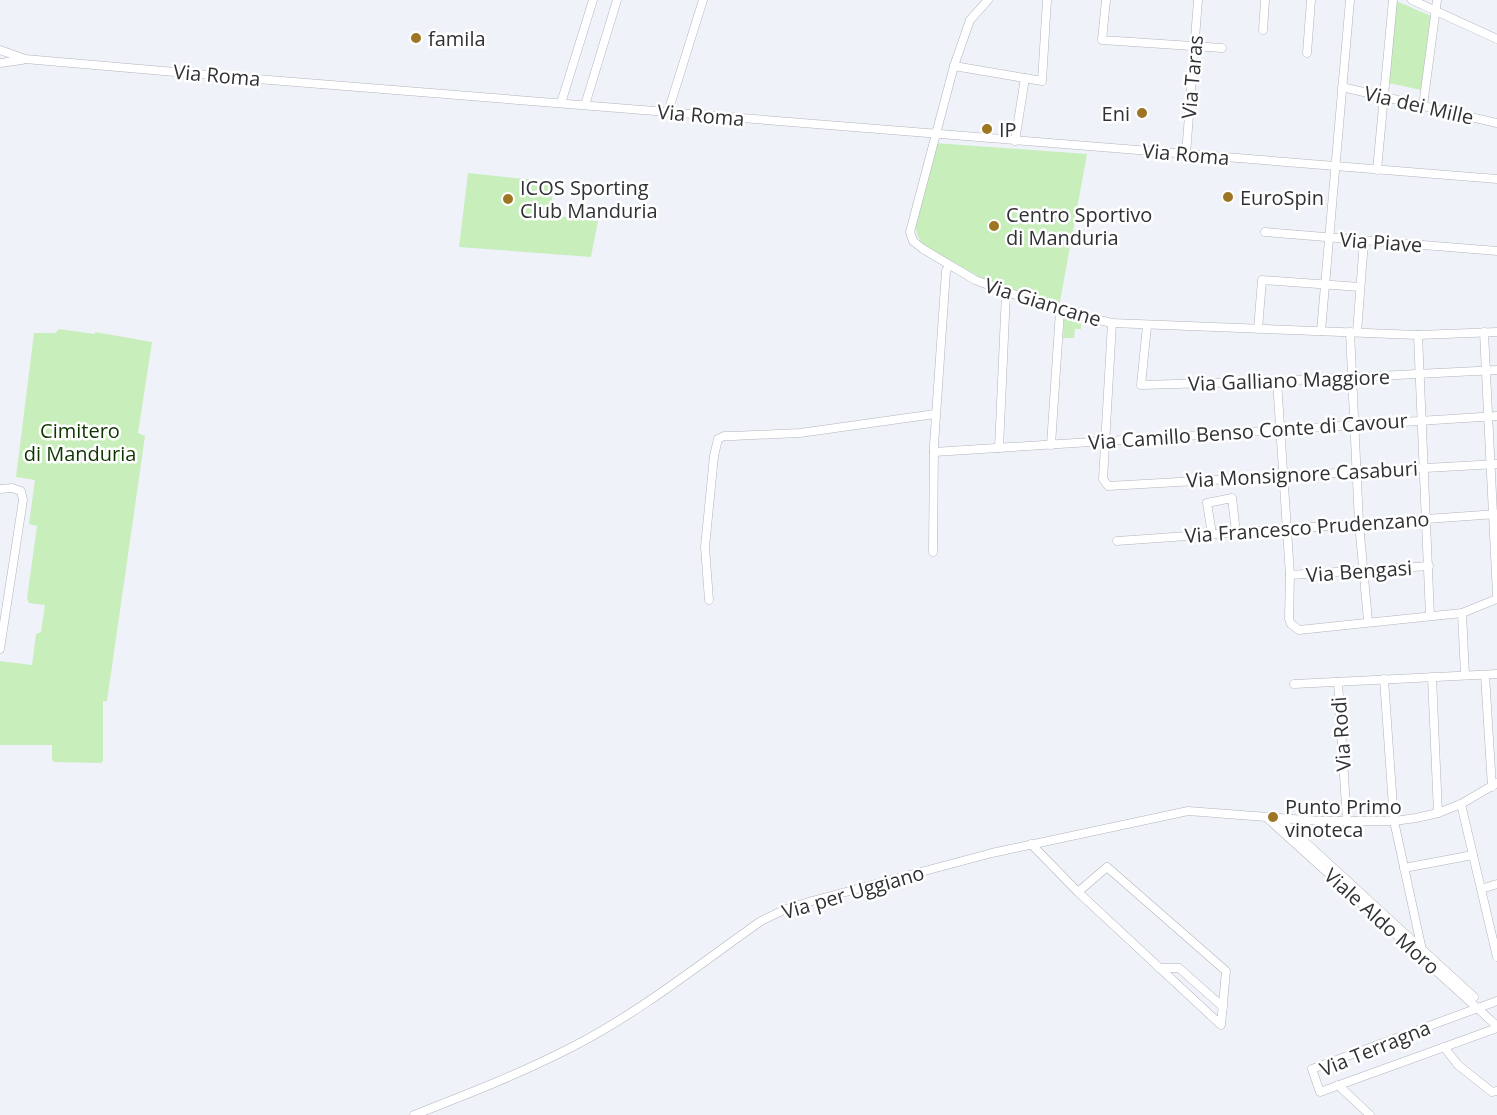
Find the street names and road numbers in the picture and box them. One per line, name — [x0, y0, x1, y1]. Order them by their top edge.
street label: Via Taras — [1175, 34, 1209, 120]
street label: Via Roma — [172, 58, 262, 92]
street label: Via dei Mille — [1362, 79, 1476, 131]
street label: Via Roma — [656, 98, 746, 132]
street label: Via Roma — [1141, 137, 1231, 171]
street label: Via Piave — [1339, 226, 1423, 258]
street label: Via Giancane — [981, 271, 1105, 333]
street label: Via Galliano Maggiore — [1188, 363, 1390, 397]
street label: Via Camillo Benso Conte di Cavour — [1087, 406, 1409, 456]
street label: Via Monsignore Casaburi — [1185, 454, 1419, 494]
street label: Via Francesco Prudenzano — [1184, 505, 1430, 549]
street label: Via Bengasi — [1305, 554, 1413, 588]
street label: Via Rodi — [1325, 696, 1357, 772]
street label: Via per Uggiano — [779, 859, 927, 925]
street label: Viale Aldo Moro — [1318, 862, 1446, 980]
street label: Via Terragna — [1316, 1014, 1434, 1082]

